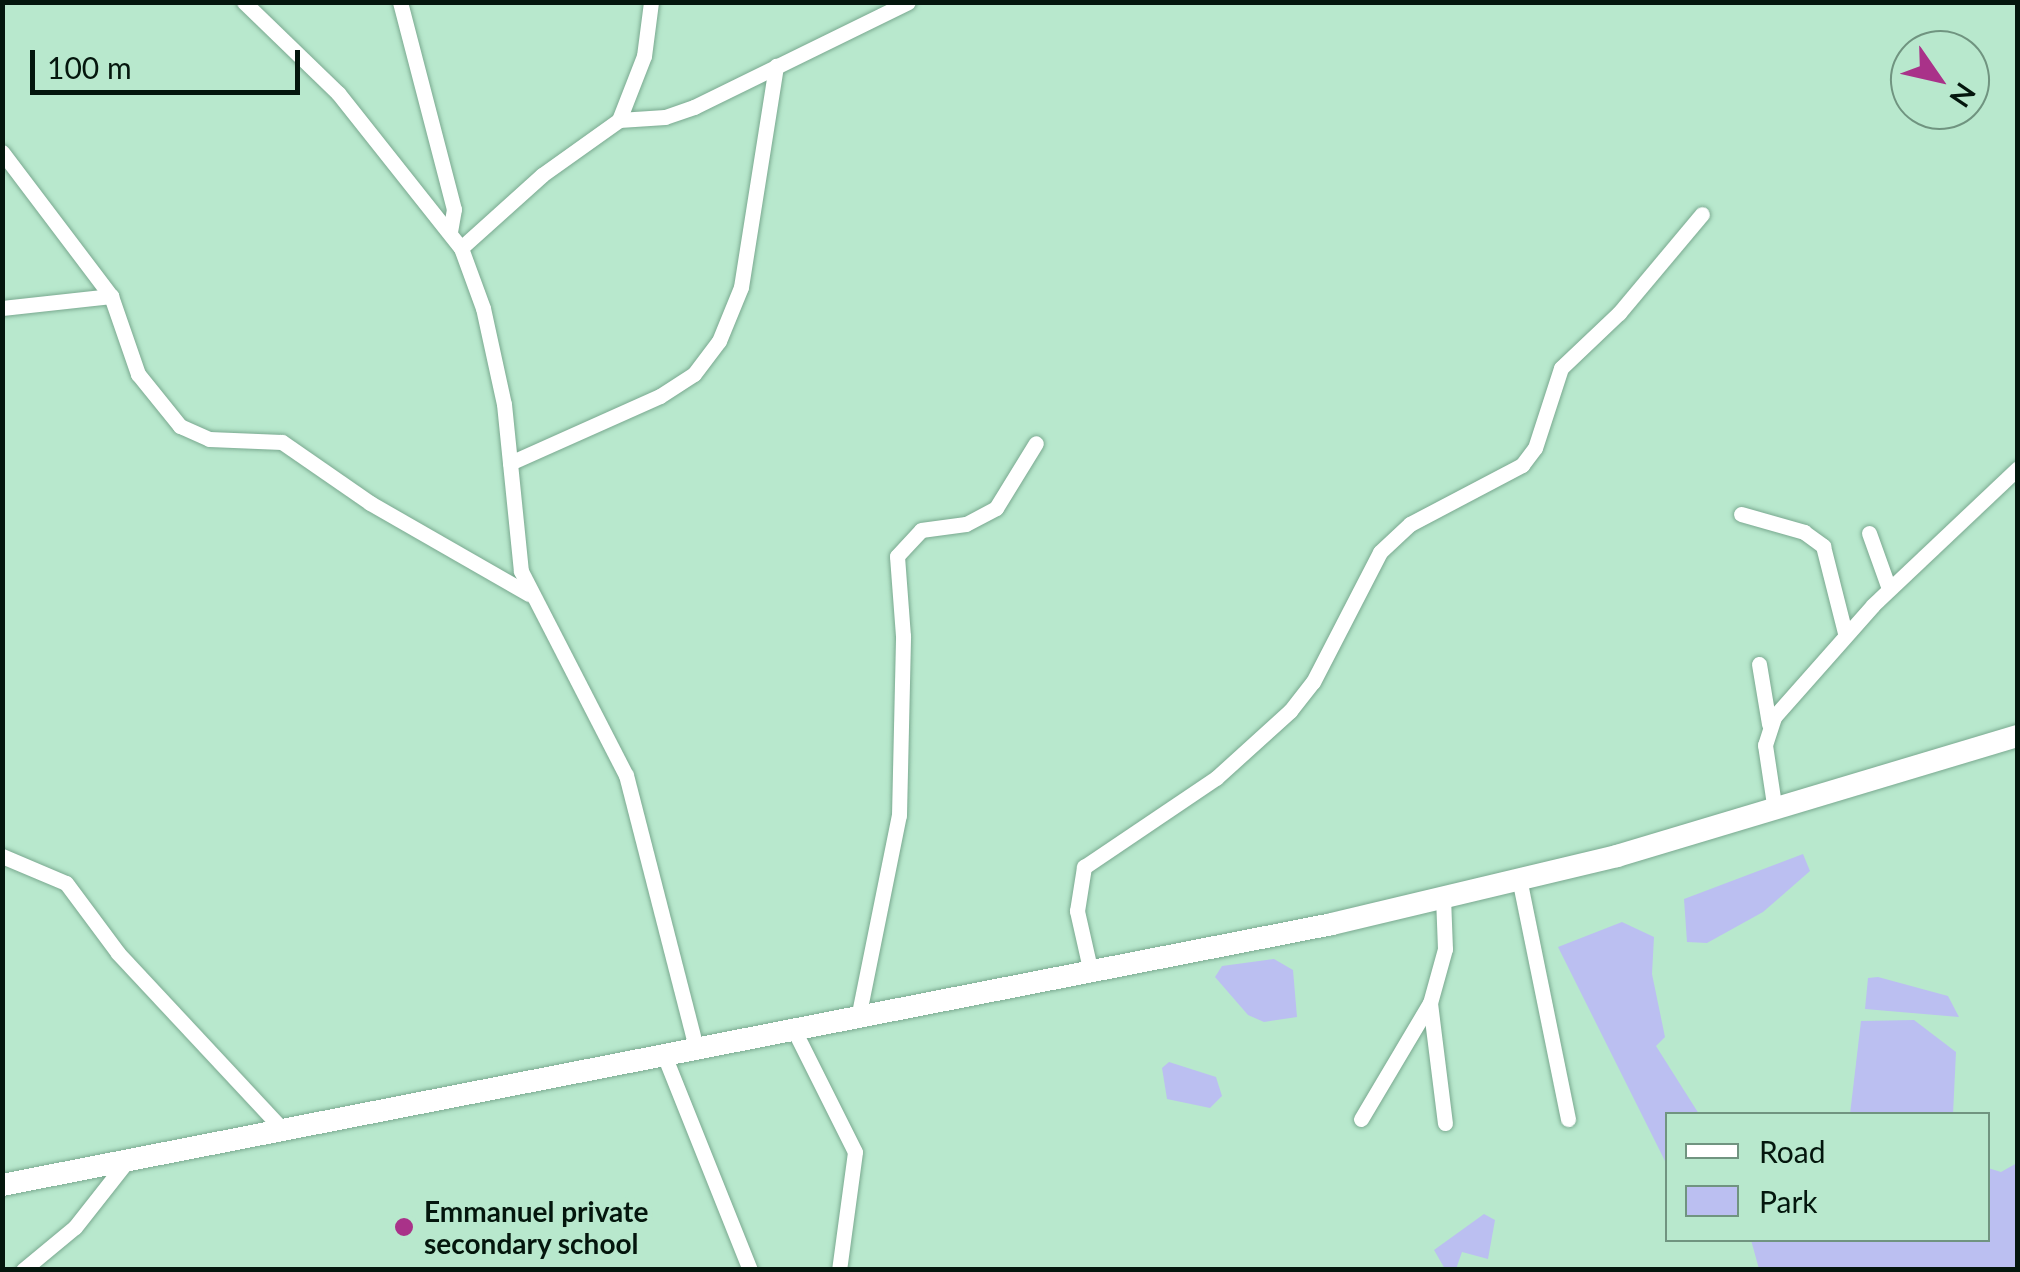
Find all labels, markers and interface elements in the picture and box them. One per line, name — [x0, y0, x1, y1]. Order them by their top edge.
scale bar — [35, 30, 305, 92]
north arrow — [1890, 30, 1990, 130]
text: 100 m — [47, 49, 132, 85]
text: N — [1943, 77, 1983, 114]
legend — [1665, 1112, 1990, 1242]
text: Road — [1759, 1133, 1826, 1169]
text: Park — [1759, 1183, 1818, 1219]
place label: Emmanuel private secondary school — [424, 1194, 648, 1260]
marker: Emmanuel private secondary school — [393, 1216, 415, 1238]

